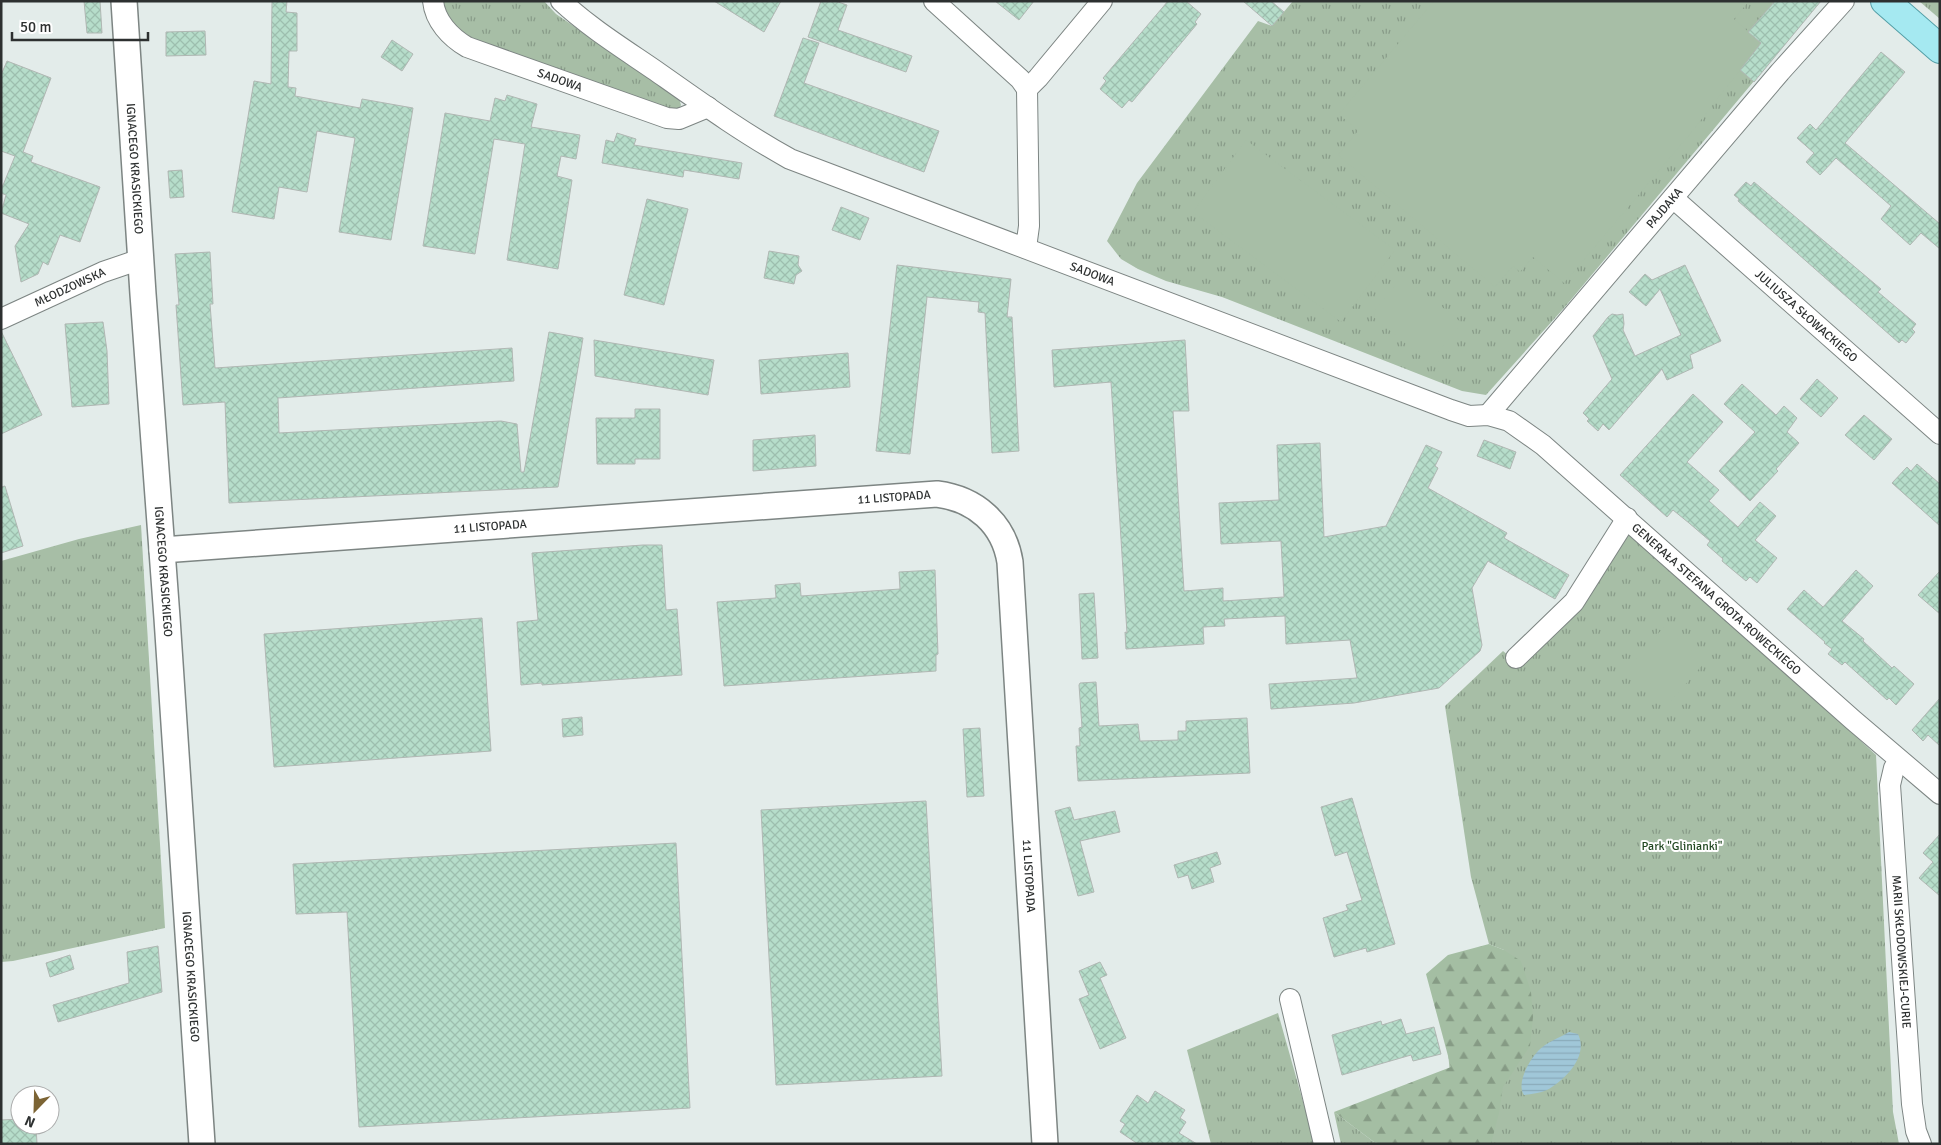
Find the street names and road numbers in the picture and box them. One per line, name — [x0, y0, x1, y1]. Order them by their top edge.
street label: SADOWA — [535, 66, 585, 96]
street label: IGNACEGO KRASICKIEGO — [123, 103, 146, 235]
street label: PAJDAKA — [1643, 184, 1687, 232]
street label: SADOWA — [1068, 259, 1117, 290]
street label: MŁODZOWSKA — [32, 265, 109, 311]
street label: JULIUSZA SŁOWACKIEGO — [1752, 267, 1861, 366]
street label: 11 LISTOPADA — [857, 487, 932, 508]
street label: IGNACEGO KRASICKIEGO — [151, 506, 175, 638]
street label: 11 LISTOPADA — [453, 517, 528, 537]
street label: GENERAŁA STEFANA GROTA-ROWECKIEGO — [1628, 520, 1804, 678]
street label: 11 LISTOPADA — [1019, 839, 1038, 914]
street label: MARII SKŁODOWSKIEJ-CURIE — [1888, 874, 1914, 1029]
street label: IGNACEGO KRASICKIEGO — [179, 911, 202, 1043]

